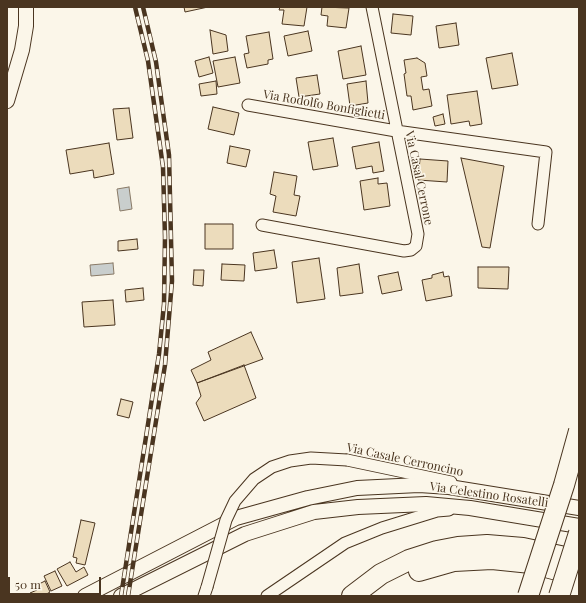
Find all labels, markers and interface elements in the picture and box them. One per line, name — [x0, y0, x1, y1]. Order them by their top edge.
street label: Via Rodolfo Bonfiglietti — [262, 87, 386, 123]
street label: Via Casal Cerrone — [402, 129, 436, 227]
street label: Via Casale Cerroncino — [345, 441, 465, 479]
street label: Via Celestino Rosatelli — [429, 480, 549, 510]
scale bar — [10, 569, 103, 595]
text: 50 m — [15, 576, 41, 592]

